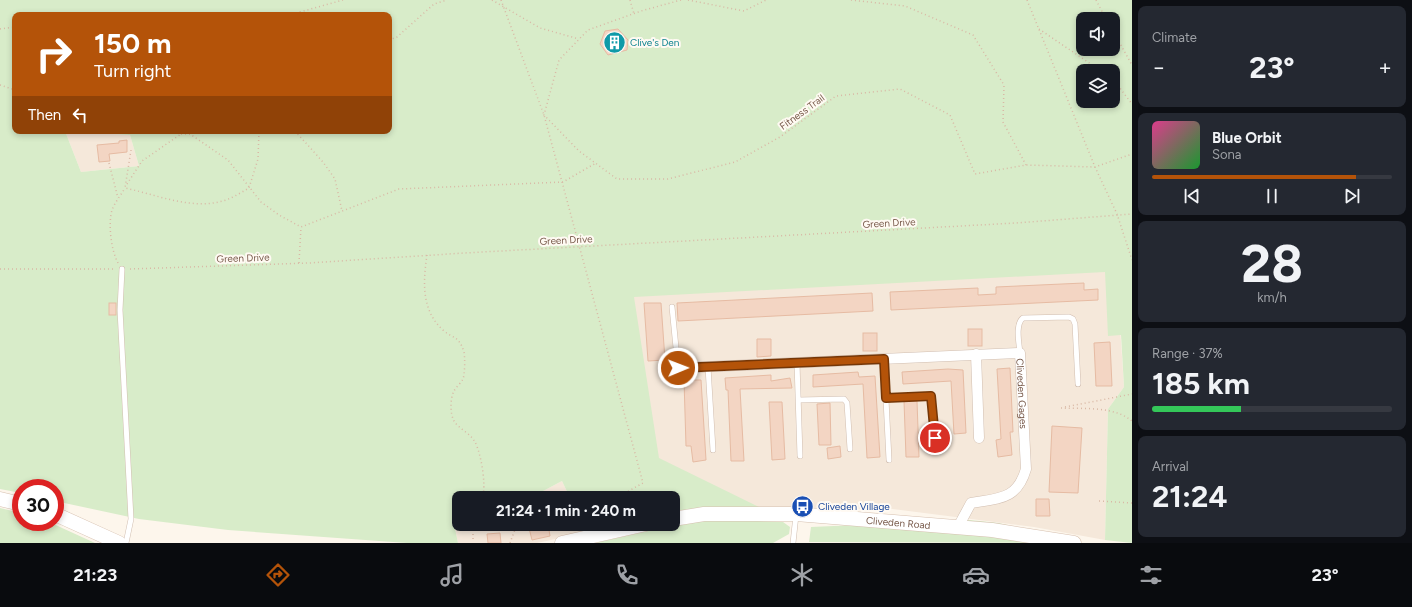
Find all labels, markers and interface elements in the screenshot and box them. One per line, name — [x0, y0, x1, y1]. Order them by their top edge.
map controls — [1076, 12, 1120, 108]
button: sound — [1076, 12, 1120, 56]
text: 150 m — [94, 26, 171, 60]
icon: right — [28, 28, 80, 80]
building icon: Clive's Den — [602, 29, 628, 55]
text: Climate — [1152, 30, 1197, 45]
place label: Clive's Den — [630, 36, 680, 49]
text: 23° — [1249, 49, 1295, 86]
text: − — [1152, 54, 1166, 81]
text: + — [1378, 54, 1392, 81]
text: Turn right — [94, 60, 171, 82]
button: layers — [1076, 64, 1120, 108]
street label: Fitness Trail — [777, 91, 827, 133]
icon: left — [69, 104, 91, 126]
text: Then — [28, 106, 61, 124]
text: Blue Orbit — [1212, 129, 1282, 147]
text: Sona — [1212, 147, 1241, 162]
icon: previous — [1181, 185, 1203, 207]
icon: pause — [1261, 185, 1283, 207]
icon: next — [1341, 185, 1363, 207]
street label: Green Drive — [862, 215, 916, 231]
street label: Green Drive — [539, 232, 593, 248]
text: 28 — [1241, 233, 1303, 295]
street label: Green Drive — [216, 251, 270, 265]
text: km/h — [1257, 290, 1287, 305]
text: Range · 37% — [1152, 346, 1223, 361]
position arrow — [657, 347, 699, 389]
street label: Cliveden Gages — [1014, 358, 1030, 429]
text: 185 km — [1152, 365, 1250, 402]
pin — [918, 421, 952, 455]
icon: arrive — [924, 427, 946, 449]
text: Arrival — [1152, 459, 1189, 474]
text: 21:24 — [1152, 478, 1227, 515]
speed limit sign: 30 — [12, 479, 64, 531]
bus stop icon: Cliveden Village — [790, 493, 816, 519]
place label: Cliveden Village — [818, 500, 890, 513]
text: 21:24 · 1 min · 240 m — [496, 502, 636, 520]
street label: Cliveden Road — [865, 513, 931, 531]
icon: directions — [264, 561, 292, 589]
icon: music — [438, 561, 466, 589]
icon: phone — [613, 561, 641, 589]
icon: climate — [788, 561, 816, 589]
icon: car — [962, 561, 990, 589]
icon: filters — [1137, 561, 1165, 589]
text: 21:23 — [73, 564, 117, 586]
text: 23° — [1311, 564, 1339, 586]

